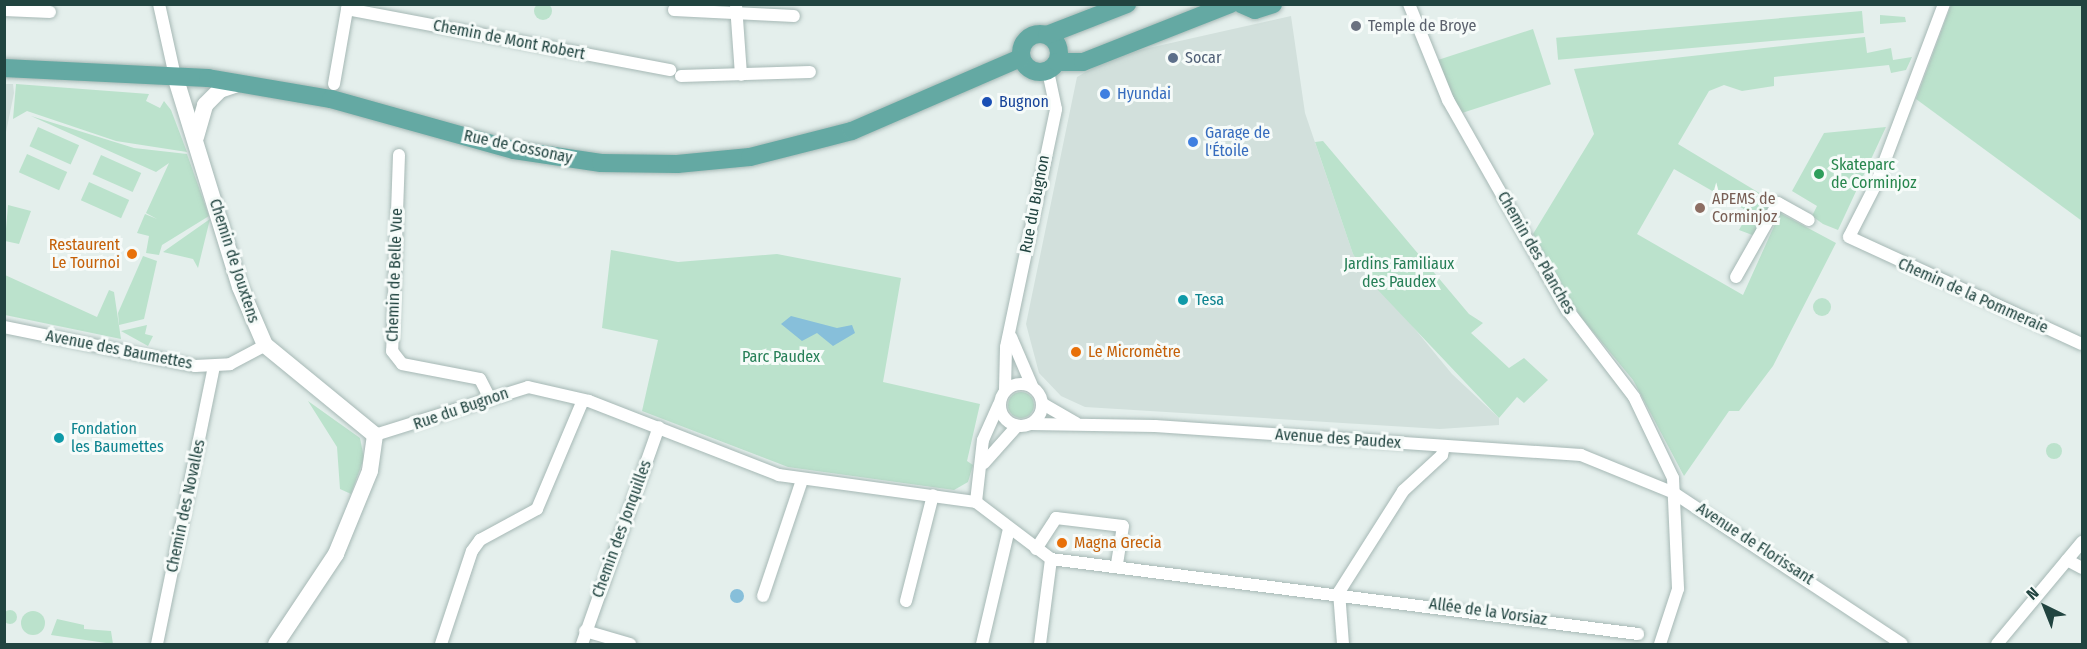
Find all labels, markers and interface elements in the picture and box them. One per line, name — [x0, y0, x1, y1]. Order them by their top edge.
street label: Chemin de Mont Robert — [431, 16, 587, 64]
place label: Temple de Broye — [1368, 16, 1477, 36]
marker: Temple de Broye — [1349, 19, 1363, 33]
place label: Socar — [1185, 48, 1221, 68]
marker: Socar — [1166, 51, 1180, 65]
place label: Hyundai — [1117, 84, 1171, 104]
marker: Hyundai — [1098, 87, 1112, 101]
place label: Bugnon — [999, 92, 1049, 112]
marker: Bugnon — [980, 95, 994, 109]
place label: Garage de l'Étoile — [1205, 123, 1270, 161]
street label: Rue de Cossonay — [462, 126, 574, 168]
marker: Garage de l'Étoile — [1186, 135, 1200, 149]
street label: Rue du Bugnon — [1016, 153, 1054, 255]
place label: Skateparc de Corminjoz — [1831, 155, 1916, 193]
marker: Skateparc de Corminjoz — [1812, 167, 1826, 181]
street label: Chemin des Planches — [1493, 188, 1579, 318]
place label: APEMS de Corminjoz — [1712, 189, 1777, 227]
street label: Chemin de Jouxtens — [205, 197, 263, 325]
marker: APEMS de Corminjoz — [1693, 201, 1707, 215]
street label: Chemin de Belle Vue — [383, 208, 407, 342]
place label: Restaurent Le Tournoi — [49, 235, 120, 273]
marker: Restaurent Le Tournoi — [125, 247, 139, 261]
park label: Jardins Familiaux des Paudex — [1344, 254, 1454, 292]
street label: Chemin de la Pommeraie — [1895, 254, 2051, 338]
place label: Tesa — [1195, 290, 1224, 310]
marker: Tesa — [1176, 293, 1190, 307]
street label: Avenue des Baumettes — [44, 326, 194, 374]
place label: Le Micromètre — [1088, 342, 1181, 362]
marker: Le Micromètre — [1069, 345, 1083, 359]
park label: Parc Paudex — [742, 347, 820, 367]
street label: Rue du Bugnon — [411, 384, 511, 434]
place label: Fondation les Baumettes — [71, 419, 164, 457]
street label: Avenue des Paudex — [1274, 425, 1402, 453]
marker: Fondation les Baumettes — [52, 431, 66, 445]
street label: Chemin des Novalles — [163, 438, 209, 574]
street label: Chemin des Jonquilles — [588, 457, 656, 601]
street label: Avenue de Florissant — [1693, 499, 1817, 589]
place label: Magna Grecia — [1074, 533, 1162, 553]
marker: Magna Grecia — [1055, 536, 1069, 550]
north arrow — [2015, 577, 2075, 637]
text: N — [2022, 583, 2042, 604]
street label: Allée de la Vorsiaz — [1428, 594, 1548, 630]

